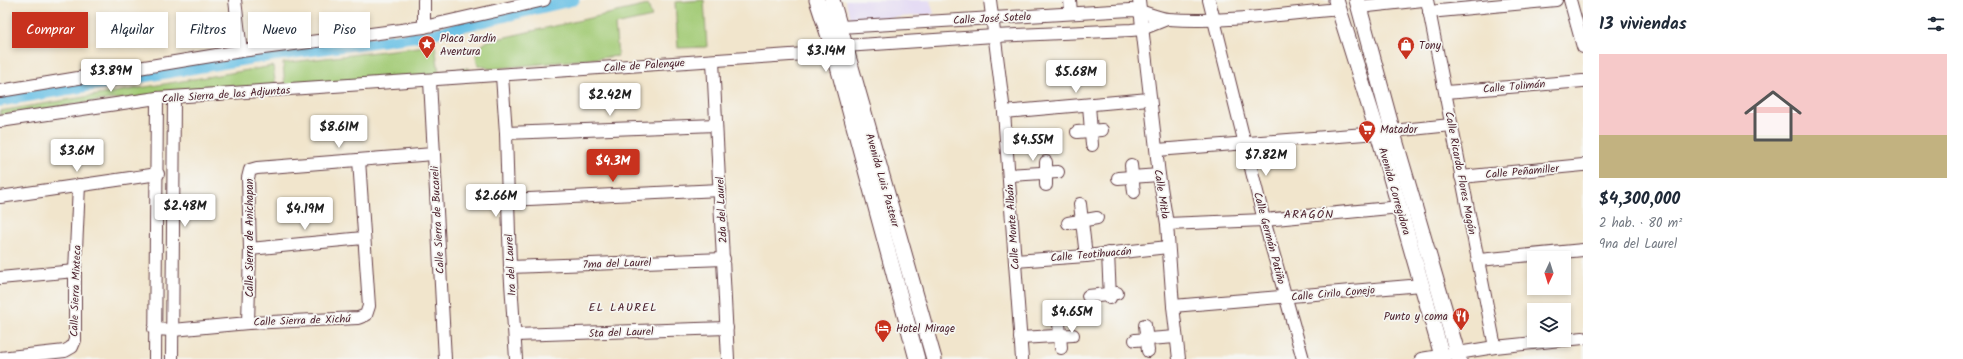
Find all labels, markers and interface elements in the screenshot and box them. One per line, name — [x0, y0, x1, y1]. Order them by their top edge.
street label: Calle José Sotelo — [953, 8, 1032, 30]
text: 13 viviendas — [1599, 11, 1687, 38]
chip: Comprar — [12, 12, 88, 48]
chip: Alquilar — [96, 12, 168, 48]
chip: Filtros — [176, 12, 240, 48]
chip: Nuevo — [248, 12, 311, 48]
chip: Piso — [319, 12, 370, 48]
icon: filters — [1925, 13, 1947, 35]
place label: Placa Jardín Aventura — [440, 30, 496, 61]
place icon: Placa Jardín Aventura — [417, 34, 437, 59]
shop icon: Tony — [1396, 35, 1416, 60]
place label: Tony — [1419, 37, 1442, 55]
pin: $3.14M — [793, 39, 859, 73]
text: $3.14M — [807, 41, 845, 62]
street label: Calle de Palenque — [603, 54, 685, 78]
pin: $3.89M — [78, 59, 144, 93]
pin: $5.68M — [1043, 60, 1109, 94]
text: $3.89M — [90, 61, 132, 82]
text: $5.68M — [1055, 62, 1097, 83]
street label: Calle Tolimán — [1482, 75, 1546, 99]
icon: home — [1737, 80, 1809, 152]
street label: Calle Sierra de las Adjuntas — [161, 82, 291, 108]
pin: $2.42M — [577, 83, 643, 117]
text: $2.42M — [589, 85, 631, 106]
street label: Calle Ricardo Flores Magón — [1439, 110, 1481, 236]
pin: $8.61M — [306, 115, 372, 149]
text: $8.61M — [319, 117, 359, 138]
supermarket icon: Matador — [1357, 119, 1377, 144]
place label: Matador — [1380, 121, 1419, 139]
pin: $4.55M — [1000, 128, 1066, 162]
text: $4.55M — [1013, 130, 1053, 151]
street label: Avenida Luis Pasteur — [860, 131, 904, 231]
pin: $3.6M — [49, 139, 105, 173]
text: $3.6M — [60, 141, 94, 162]
pin: $7.82M — [1233, 143, 1299, 177]
text: $7.82M — [1245, 145, 1287, 166]
street label: Avenida Corregidora — [1373, 145, 1415, 237]
pin: $4.3M — [585, 149, 641, 183]
text: $4.3M — [596, 151, 630, 172]
street label: Calle Peñamiller — [1485, 160, 1561, 184]
street label: Calle Sierra de Bucareli — [426, 165, 450, 274]
street label: Calle Mitla — [1148, 168, 1174, 220]
street label: 2da del Laurel — [711, 176, 733, 244]
street label: Calle Sierra de Anichapan — [241, 178, 259, 298]
street label: Calle Monte Albán — [1001, 183, 1025, 270]
pin: $2.66M — [463, 184, 529, 218]
text: $2.66M — [475, 186, 517, 207]
text: $4,300,000 — [1599, 186, 1680, 213]
street label: Calle Germán Patiño — [1248, 190, 1290, 286]
pin: $2.48M — [152, 194, 218, 228]
text: $2.48M — [164, 196, 206, 217]
pin: $4.19M — [272, 197, 338, 231]
text: $4.19M — [286, 199, 324, 220]
district label: ARAGÓN — [1284, 205, 1334, 224]
text: 2 hab. · 80 m² — [1599, 213, 1682, 234]
street label: 1ra del Laurel — [500, 233, 522, 296]
text: 9na del Laurel — [1599, 234, 1677, 255]
street label: Calle Teotihuacán — [1050, 242, 1133, 268]
street label: Calle Sierra Mixteca — [65, 245, 87, 337]
north arrow — [1527, 251, 1571, 295]
map controls — [1527, 251, 1571, 347]
street label: 7ma del Laurel — [582, 254, 652, 274]
street label: Calle Cirilo Conejo — [1290, 281, 1376, 307]
district label: EL LAUREL — [589, 298, 658, 317]
pin: $4.65M — [1039, 300, 1105, 334]
text: $4.65M — [1051, 302, 1093, 323]
button: layers — [1527, 303, 1571, 347]
restaurant icon: Punto y coma — [1451, 306, 1471, 331]
place label: Punto y coma — [1384, 308, 1448, 326]
street label: Calle Sierra de Xichú — [253, 310, 352, 332]
hotel icon: Hotel Mirage — [873, 318, 893, 343]
place label: Hotel Mirage — [896, 320, 955, 338]
street label: 5ta del Laurel — [588, 323, 654, 343]

